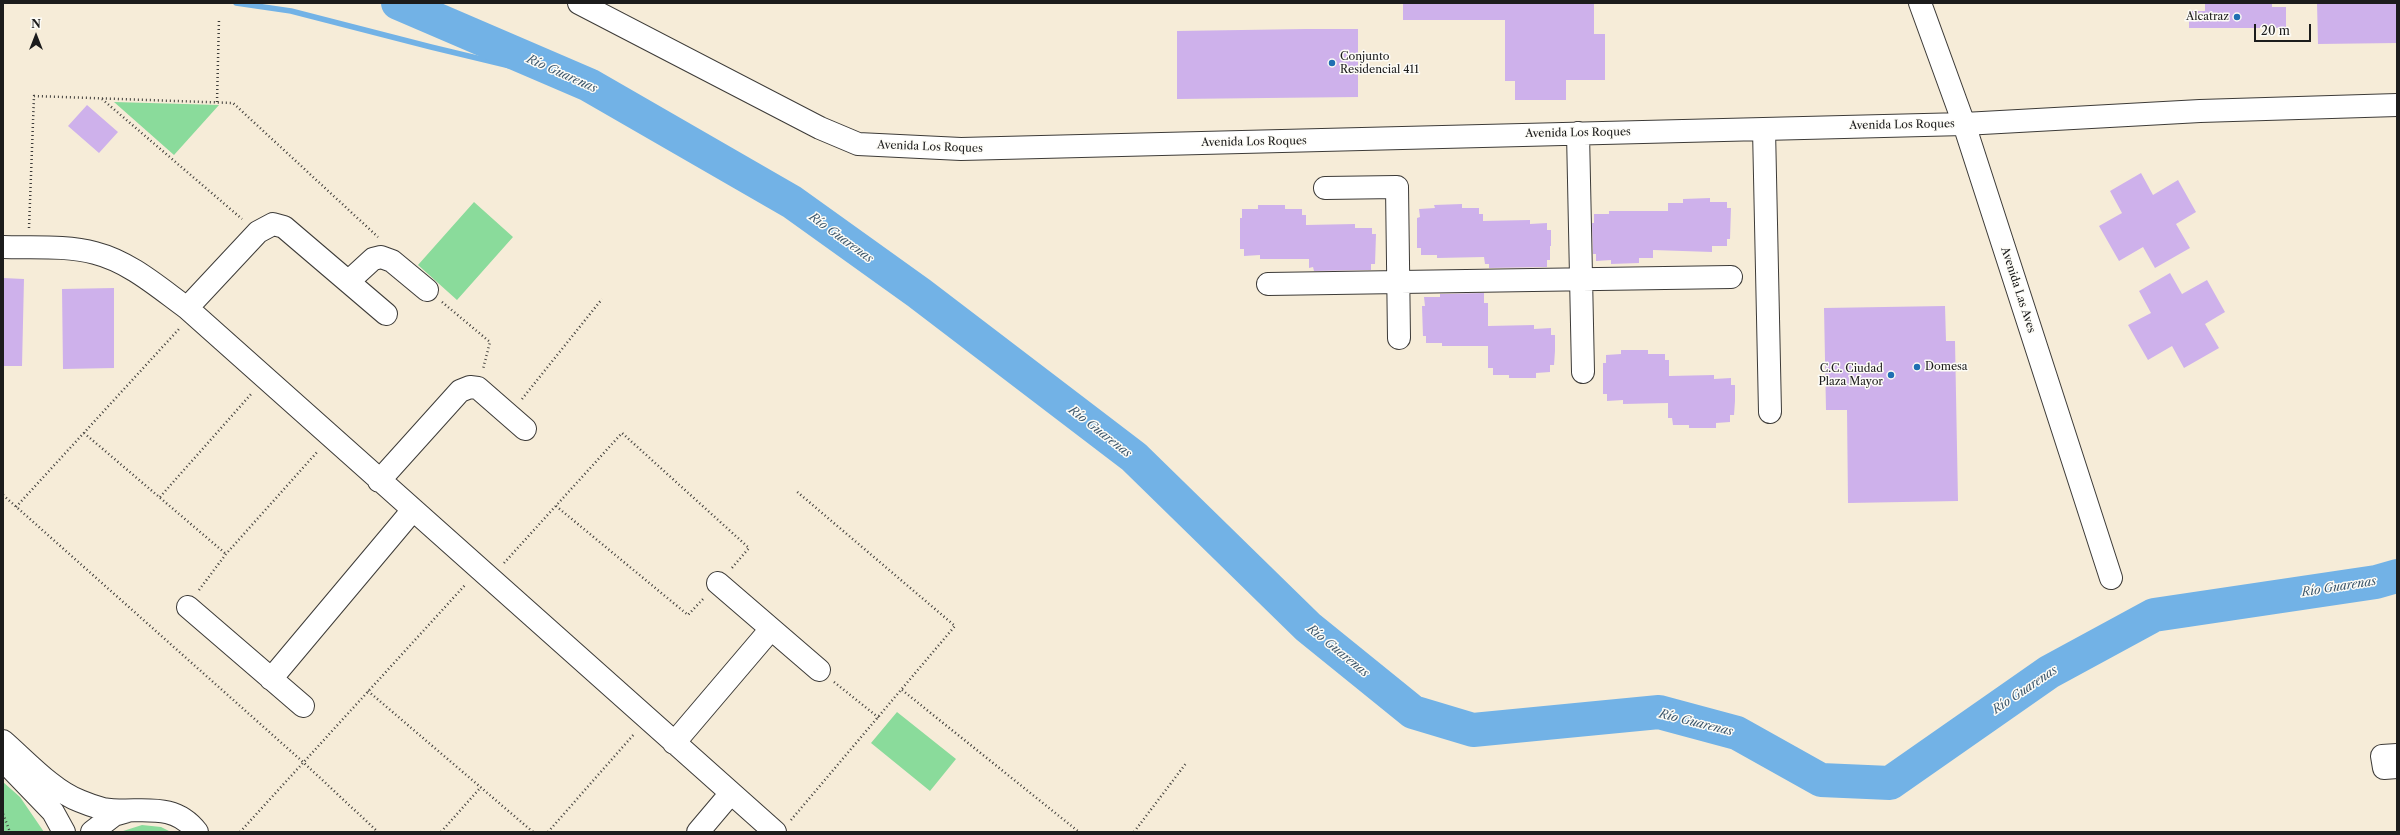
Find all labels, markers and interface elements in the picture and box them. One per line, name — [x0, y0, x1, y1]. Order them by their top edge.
place label: Alcatraz — [2186, 10, 2229, 24]
marker: Alcatraz — [2232, 12, 2242, 22]
north arrow — [16, 16, 56, 56]
scale bar — [2256, 16, 2313, 42]
text: N — [31, 17, 41, 31]
text: 20 m — [2261, 23, 2290, 38]
place label: Conjunto Residencial 411 — [1340, 50, 1419, 76]
water label: Río Guarenas — [525, 52, 599, 96]
marker: Conjunto Residencial 411 — [1327, 58, 1337, 68]
street label: Avenida Los Roques — [1849, 117, 1955, 133]
street label: Avenida Los Roques — [1525, 125, 1631, 141]
street label: Avenida Los Roques — [1201, 134, 1307, 150]
street label: Avenida Los Roques — [877, 139, 983, 155]
water label: Río Guarenas — [806, 210, 876, 266]
street label: Avenida Las Aves — [1998, 245, 2038, 335]
place label: Domesa — [1925, 360, 1968, 374]
place label: C.C. Ciudad Plaza Mayor — [1819, 362, 1883, 388]
marker: Domesa — [1912, 362, 1922, 372]
marker: C.C. Ciudad Plaza Mayor — [1886, 370, 1896, 380]
water label: Río Guarenas — [1066, 403, 1134, 461]
water label: Río Guarenas — [2301, 574, 2377, 600]
water label: Río Guarenas — [1304, 622, 1372, 680]
water label: Río Guarenas — [1990, 663, 2060, 717]
water label: Río Guarenas — [1658, 707, 1734, 739]

